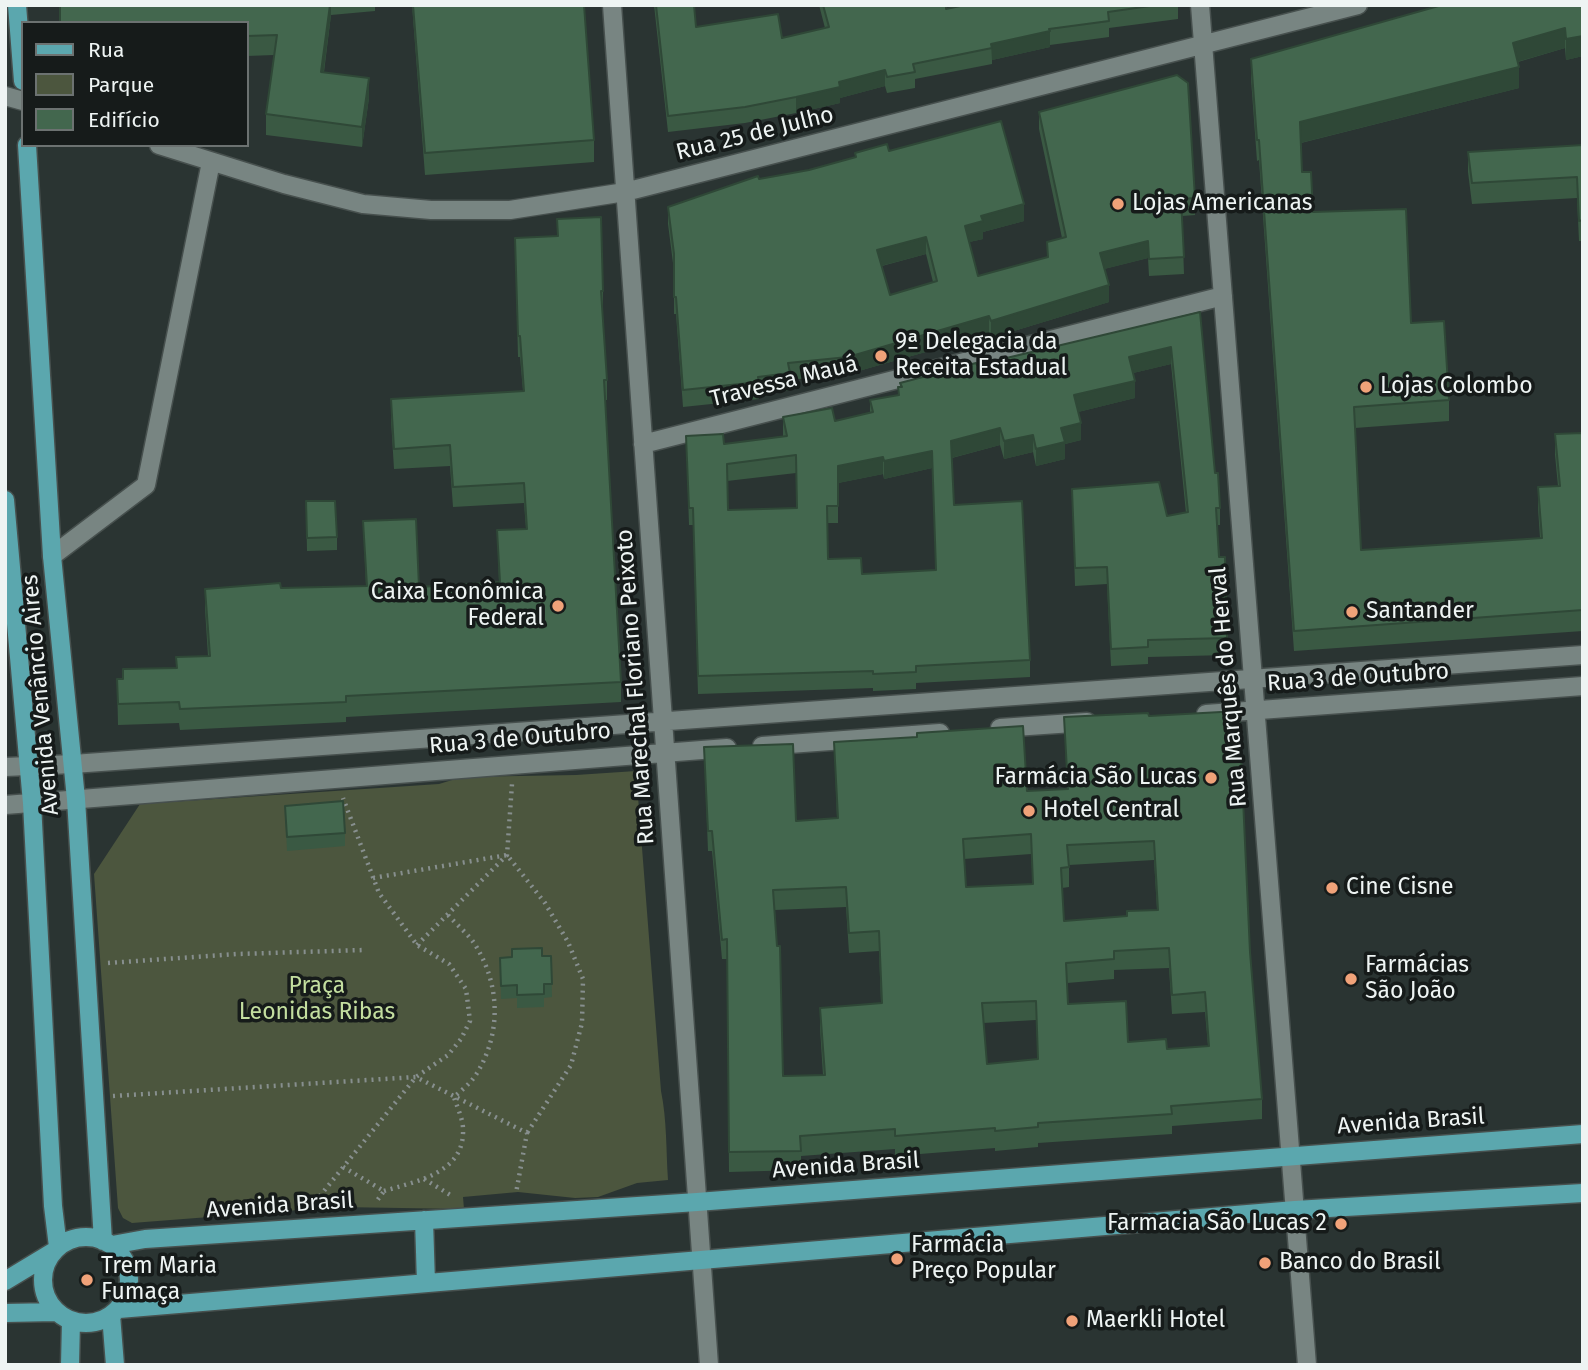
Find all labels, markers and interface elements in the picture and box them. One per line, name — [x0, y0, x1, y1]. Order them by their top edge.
legend — [21, 21, 248, 147]
text: Rua — [88, 37, 124, 63]
text: Parque — [88, 72, 154, 98]
street label: Rua 25 de Julho — [673, 101, 837, 167]
text: Edifício — [88, 107, 160, 133]
place label: Lojas Americanas — [1132, 190, 1312, 218]
marker: Lojas Americanas — [1110, 196, 1126, 212]
place label: 9ª Delegacia da Receita Estadual — [895, 329, 1067, 383]
marker: 9ª Delegacia da Receita Estadual — [873, 348, 889, 364]
street label: Travessa Mauá — [707, 350, 861, 414]
place label: Lojas Colombo — [1380, 373, 1533, 401]
marker: Lojas Colombo — [1358, 379, 1374, 395]
street label: Rua Marechal Floriano Peixoto — [611, 528, 661, 846]
street label: Rua Marquês do Herval — [1205, 566, 1253, 808]
street label: Avenida Venâncio Aires — [17, 573, 65, 817]
place label: Caixa Econômica Federal — [371, 579, 544, 633]
marker: Caixa Econômica Federal — [550, 598, 566, 614]
place label: Santander — [1366, 598, 1474, 626]
marker: Santander — [1344, 604, 1360, 620]
street label: Rua 3 de Outubro — [1266, 658, 1450, 698]
street label: Rua 3 de Outubro — [428, 717, 612, 761]
place label: Farmácia São Lucas — [995, 764, 1197, 792]
marker: Farmácia São Lucas — [1203, 770, 1219, 786]
place label: Hotel Central — [1043, 797, 1179, 825]
marker: Hotel Central — [1021, 803, 1037, 819]
place label: Cine Cisne — [1346, 874, 1454, 902]
marker: Cine Cisne — [1324, 880, 1340, 896]
place label: Farmácias São João — [1365, 952, 1469, 1006]
marker: Farmácias São João — [1343, 971, 1359, 987]
park label: Praça Leonidas Ribas — [239, 973, 395, 1027]
street label: Avenida Brasil — [1336, 1103, 1486, 1141]
street label: Avenida Brasil — [771, 1147, 921, 1185]
street label: Avenida Brasil — [205, 1187, 355, 1225]
place label: Farmacia São Lucas 2 — [1107, 1210, 1327, 1238]
marker: Farmacia São Lucas 2 — [1333, 1216, 1349, 1232]
place label: Farmácia Preço Popular — [911, 1232, 1056, 1286]
place label: Banco do Brasil — [1279, 1249, 1441, 1277]
marker: Farmácia Preço Popular — [889, 1251, 905, 1267]
place label: Trem Maria Fumaça — [101, 1253, 217, 1307]
marker: Banco do Brasil — [1257, 1255, 1273, 1271]
marker: Trem Maria Fumaça — [79, 1272, 95, 1288]
place label: Maerkli Hotel — [1086, 1307, 1225, 1335]
marker: Maerkli Hotel — [1064, 1313, 1080, 1329]

